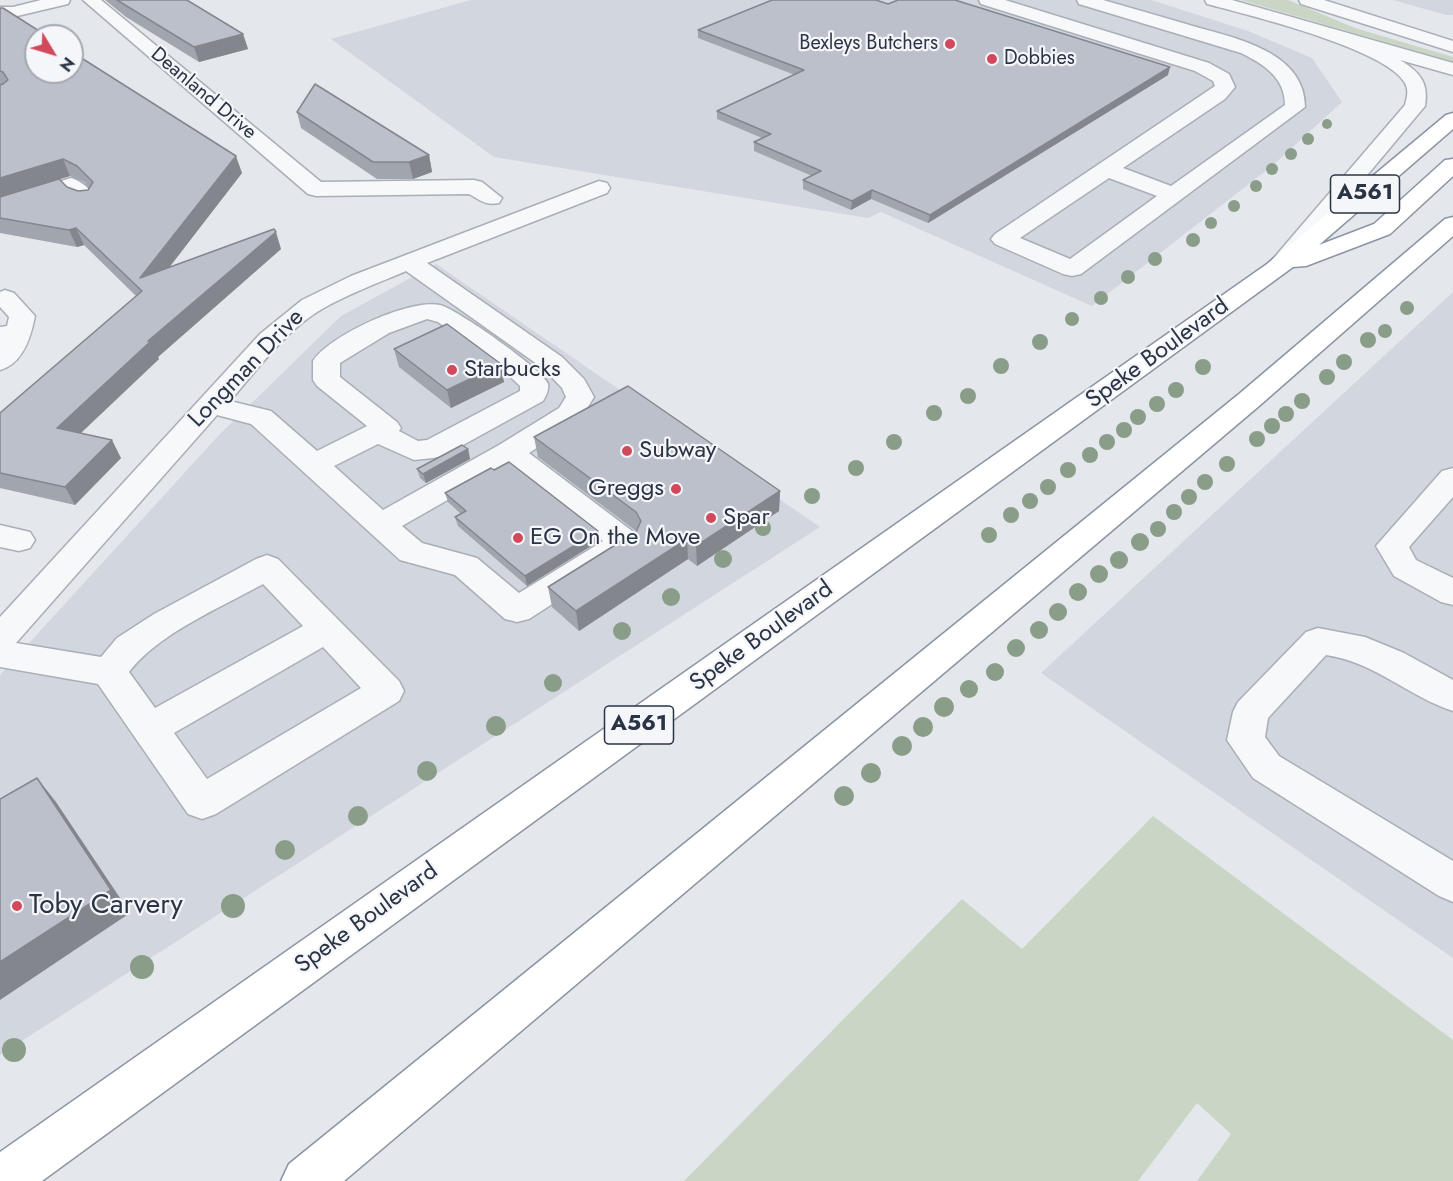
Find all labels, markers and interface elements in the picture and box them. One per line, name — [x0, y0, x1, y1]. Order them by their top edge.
north arrow — [24, 24, 84, 84]
place label: Bexleys Butchers — [799, 32, 938, 56]
marker: Bexleys Butchers — [943, 37, 957, 51]
street label: Deanland Drive — [145, 43, 261, 145]
place label: Dobbies — [1004, 47, 1075, 71]
text: N — [54, 52, 80, 76]
marker: Dobbies — [985, 52, 999, 66]
road number: A561 — [1330, 175, 1400, 213]
street label: Speke Boulevard — [1081, 293, 1235, 415]
street label: Longman Drive — [183, 304, 311, 434]
place label: Starbucks — [464, 356, 561, 384]
marker: Starbucks — [445, 363, 459, 377]
place label: Subway — [639, 437, 716, 465]
marker: Subway — [620, 444, 634, 458]
place label: Greggs — [588, 475, 664, 503]
marker: Greggs — [669, 482, 683, 496]
place label: Spar — [723, 504, 770, 532]
marker: Spar — [704, 511, 718, 525]
place label: EG On the Move — [530, 524, 700, 552]
marker: EG On the Move — [511, 531, 525, 545]
street label: Speke Boulevard — [685, 576, 839, 698]
road number: A561 — [604, 706, 674, 744]
street label: Speke Boulevard — [290, 858, 444, 980]
place label: Toby Carvery — [29, 889, 183, 923]
marker: Toby Carvery — [10, 899, 24, 913]

